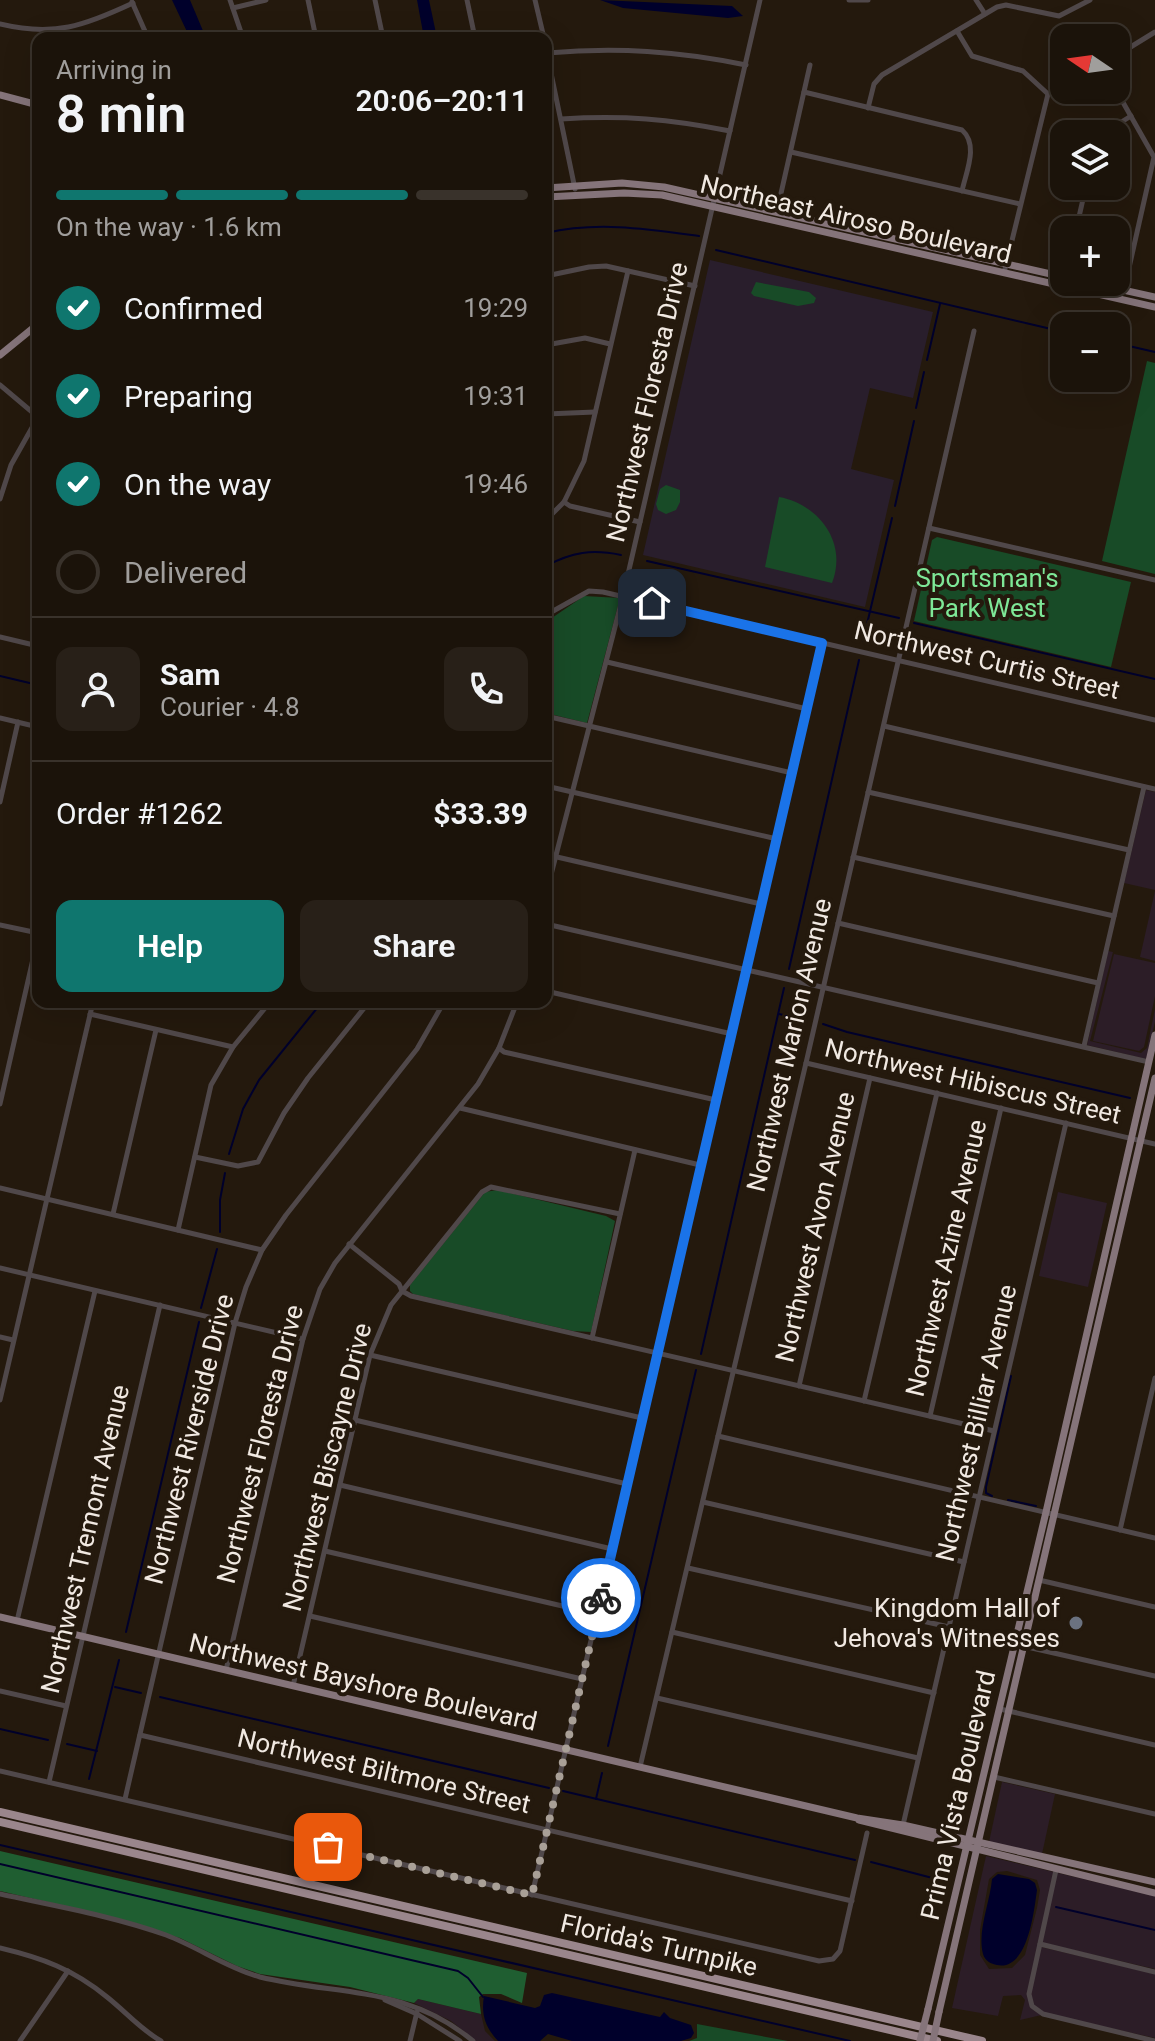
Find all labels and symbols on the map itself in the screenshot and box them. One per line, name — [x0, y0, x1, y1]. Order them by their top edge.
north arrow — [1050, 24, 1130, 104]
street label: Northeast Airoso Boulevard — [698, 169, 1014, 269]
street label: Northwest Floresta Drive — [600, 259, 694, 545]
park label: Sportsman's Park West — [915, 563, 1059, 623]
pin — [618, 569, 686, 637]
street label: Northwest Curtis Street — [851, 615, 1123, 705]
street label: Northwest Marion Avenue — [741, 895, 837, 1195]
street label: Northwest Hibiscus Street — [822, 1032, 1124, 1130]
street label: Northwest Avon Avenue — [769, 1089, 861, 1365]
street label: Northwest Azine Avenue — [900, 1117, 992, 1399]
street label: Northwest Billiar Avenue — [930, 1282, 1022, 1564]
street label: Northwest Riverside Drive — [138, 1291, 240, 1587]
street label: Northwest Floresta Drive — [211, 1302, 309, 1586]
street label: Northwest Biscayne Drive — [277, 1320, 377, 1614]
street label: Northwest Tremont Avenue — [35, 1382, 135, 1696]
courier — [561, 1558, 641, 1638]
place label: Kingdom Hall of Jehova's Witnesses — [834, 1593, 1061, 1653]
marker: Kingdom Hall of Jehova's Witnesses — [1067, 1614, 1085, 1632]
street label: Northwest Bayshore Boulevard — [186, 1627, 540, 1737]
street label: Prima Vista Boulevard — [915, 1667, 1001, 1923]
street label: Northwest Biltmore Street — [235, 1723, 533, 1819]
pin — [294, 1813, 362, 1881]
street label: Florida's Turnpike — [558, 1908, 760, 1982]

